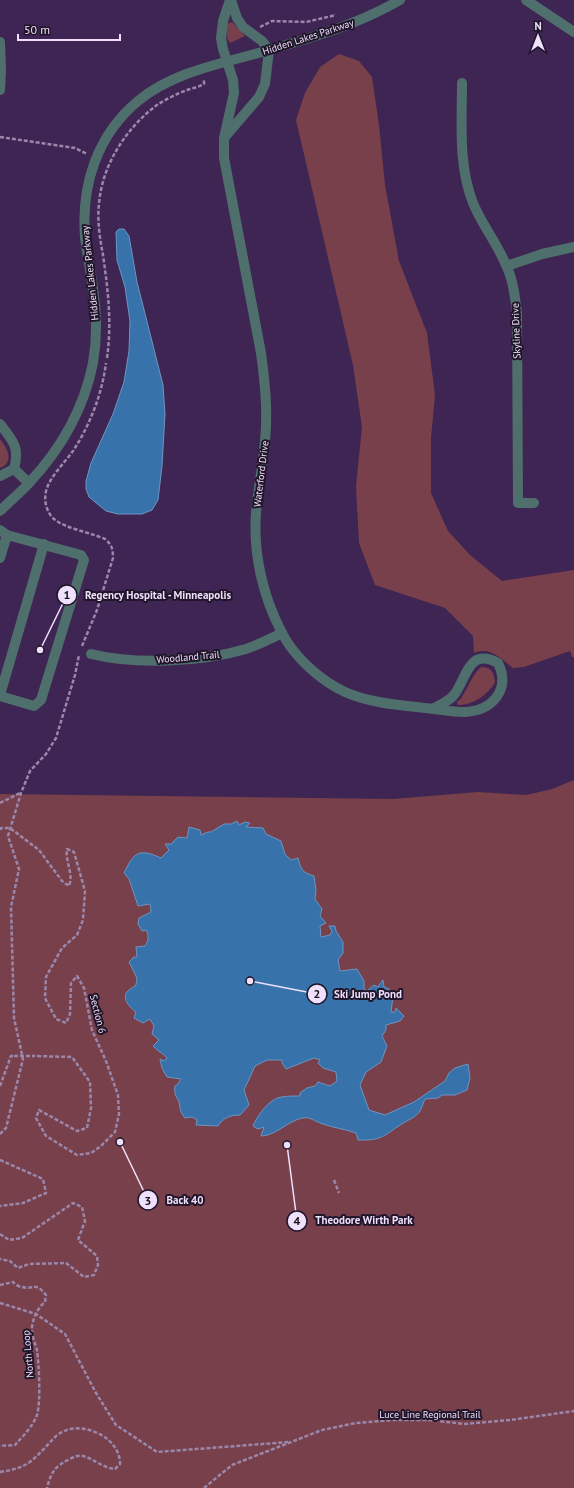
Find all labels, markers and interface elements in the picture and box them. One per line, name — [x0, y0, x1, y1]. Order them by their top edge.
scale bar — [18, 16, 120, 42]
street label: Hidden Lakes Parkway — [261, 16, 356, 58]
north arrow — [518, 16, 558, 56]
text: N — [534, 19, 542, 33]
text: 50 m — [24, 22, 50, 37]
street label: Hidden Lakes Parkway — [79, 225, 101, 321]
street label: Skyline Drive — [509, 303, 523, 359]
street label: Waterford Drive — [250, 440, 272, 508]
callout: Regency Hospital - Minneapolis — [57, 584, 240, 607]
text: 1 — [64, 587, 70, 602]
text: Regency Hospital - Minneapolis — [85, 588, 231, 602]
street label: Woodland Trail — [156, 648, 220, 666]
callout: Ski Jump Pond — [307, 982, 410, 1005]
text: 2 — [314, 986, 320, 1001]
text: Ski Jump Pond — [334, 987, 402, 1001]
street label: Section 6 — [87, 993, 109, 1035]
callout: Back 40 — [138, 1189, 212, 1212]
text: 3 — [145, 1193, 151, 1208]
text: Back 40 — [166, 1193, 204, 1207]
callout: Theodore Wirth Park — [287, 1209, 421, 1232]
text: 4 — [294, 1213, 301, 1228]
text: Theodore Wirth Park — [315, 1213, 413, 1227]
street label: North Loop — [19, 1330, 37, 1378]
street label: Luce Line Regional Trail — [379, 1408, 481, 1421]

